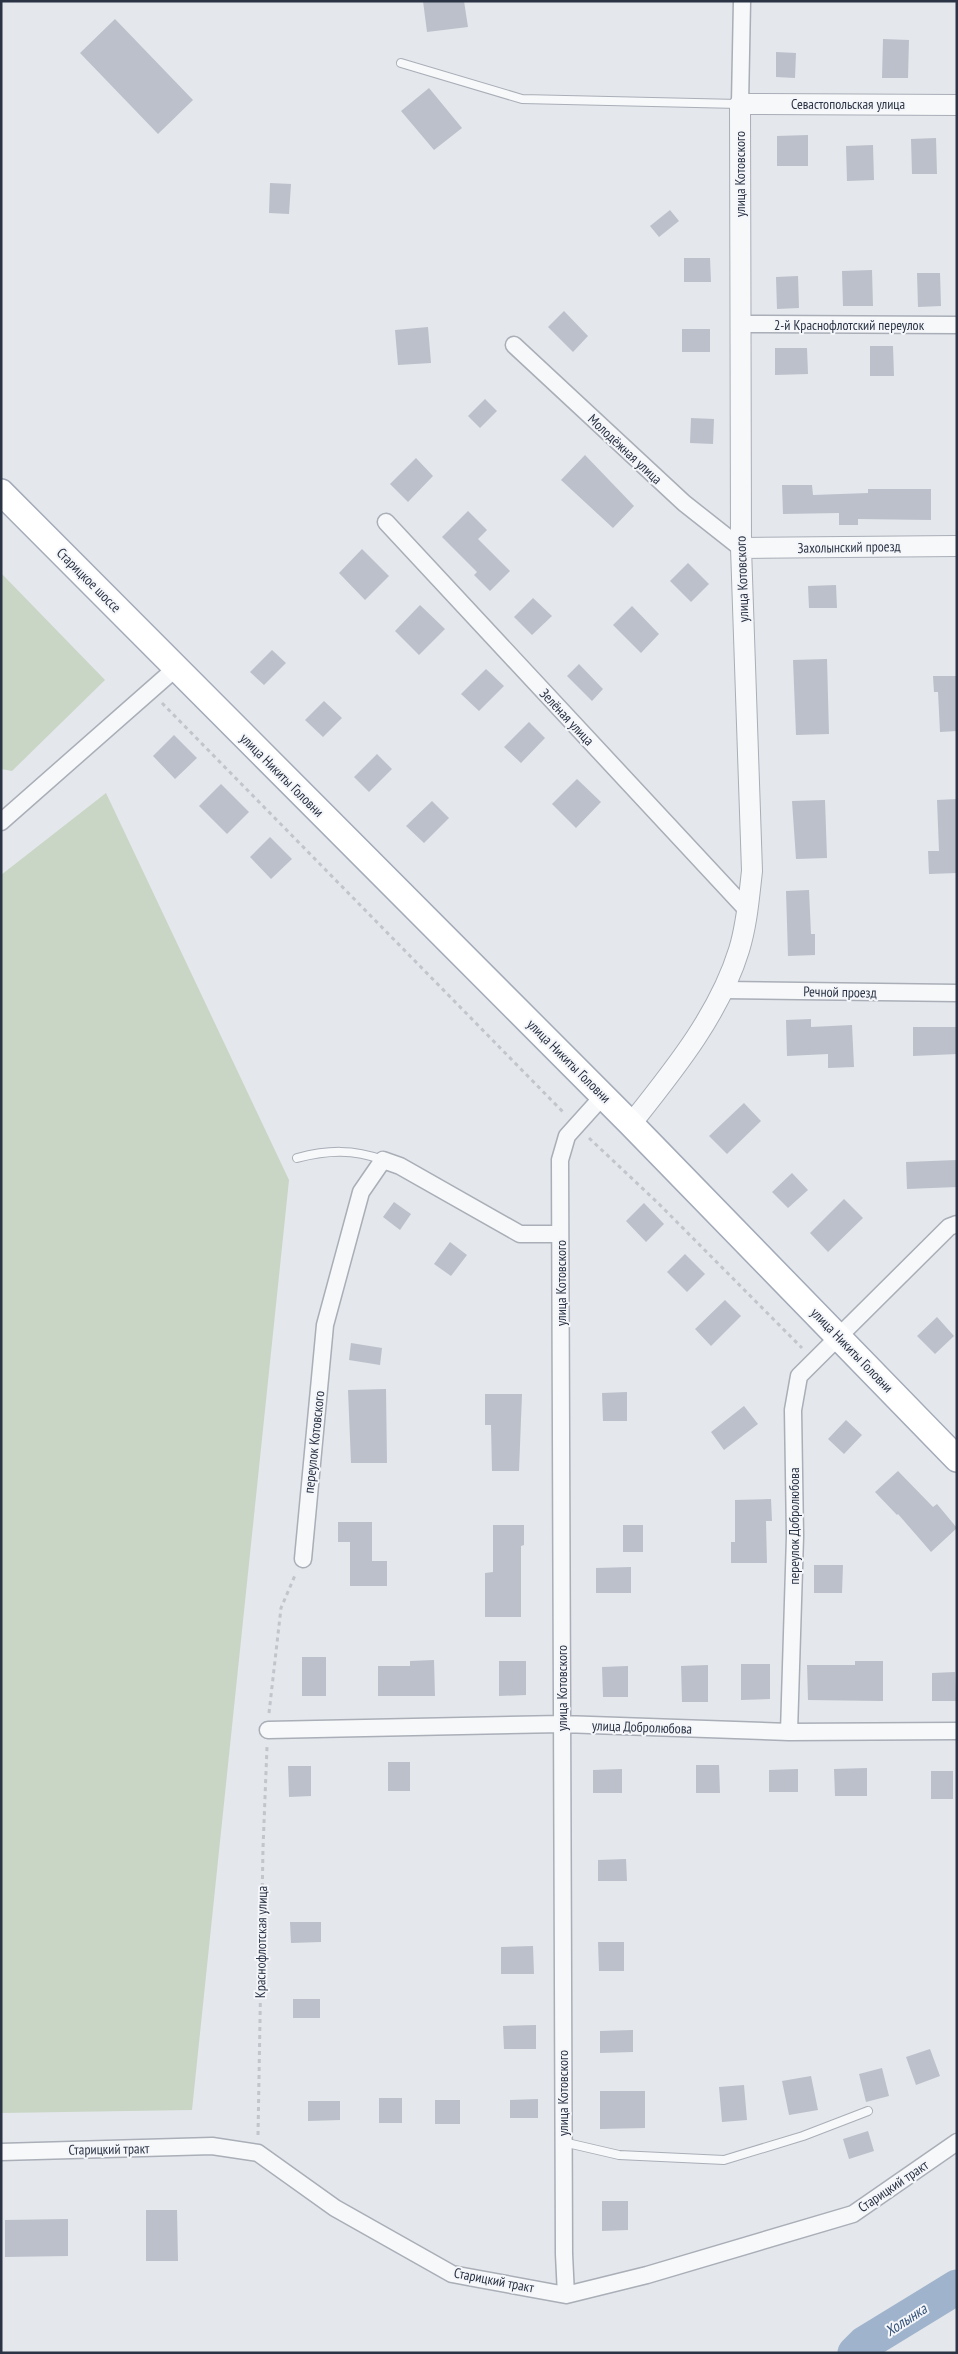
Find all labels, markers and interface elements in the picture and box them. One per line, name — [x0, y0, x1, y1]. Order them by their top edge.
street label: Севастопольская улица — [791, 95, 905, 113]
street label: улица Котовского — [731, 131, 749, 217]
street label: 2-й Краснофлотский переулок — [774, 316, 925, 334]
street label: Молодёжная улица — [584, 410, 666, 488]
street label: улица Котовского — [732, 536, 752, 622]
street label: Захолынский проезд — [797, 537, 901, 557]
street label: Старицкое шоссе — [53, 544, 125, 616]
street label: Зелёная улица — [536, 685, 598, 749]
street label: улица Никиты Головни — [236, 729, 328, 821]
street label: Речной проезд — [803, 982, 877, 1002]
street label: улица Никиты Головни — [523, 1015, 615, 1107]
street label: улица Котовского — [552, 1240, 570, 1326]
street label: улица Никиты Головни — [807, 1304, 897, 1396]
street label: переулок Котовского — [300, 1390, 328, 1494]
street label: переулок Добролюбова — [785, 1467, 803, 1585]
street label: улица Котовского — [553, 1645, 571, 1731]
street label: улица Добролюбова — [592, 1716, 692, 1738]
street label: Краснофлотская улица — [251, 1886, 271, 1998]
street label: улица Котовского — [554, 2050, 572, 2136]
street label: Старицкий тракт — [68, 2139, 150, 2159]
street label: Старицкий тракт — [854, 2156, 932, 2216]
street label: Старицкий тракт — [453, 2263, 536, 2297]
water label: Холынка — [881, 2299, 931, 2340]

